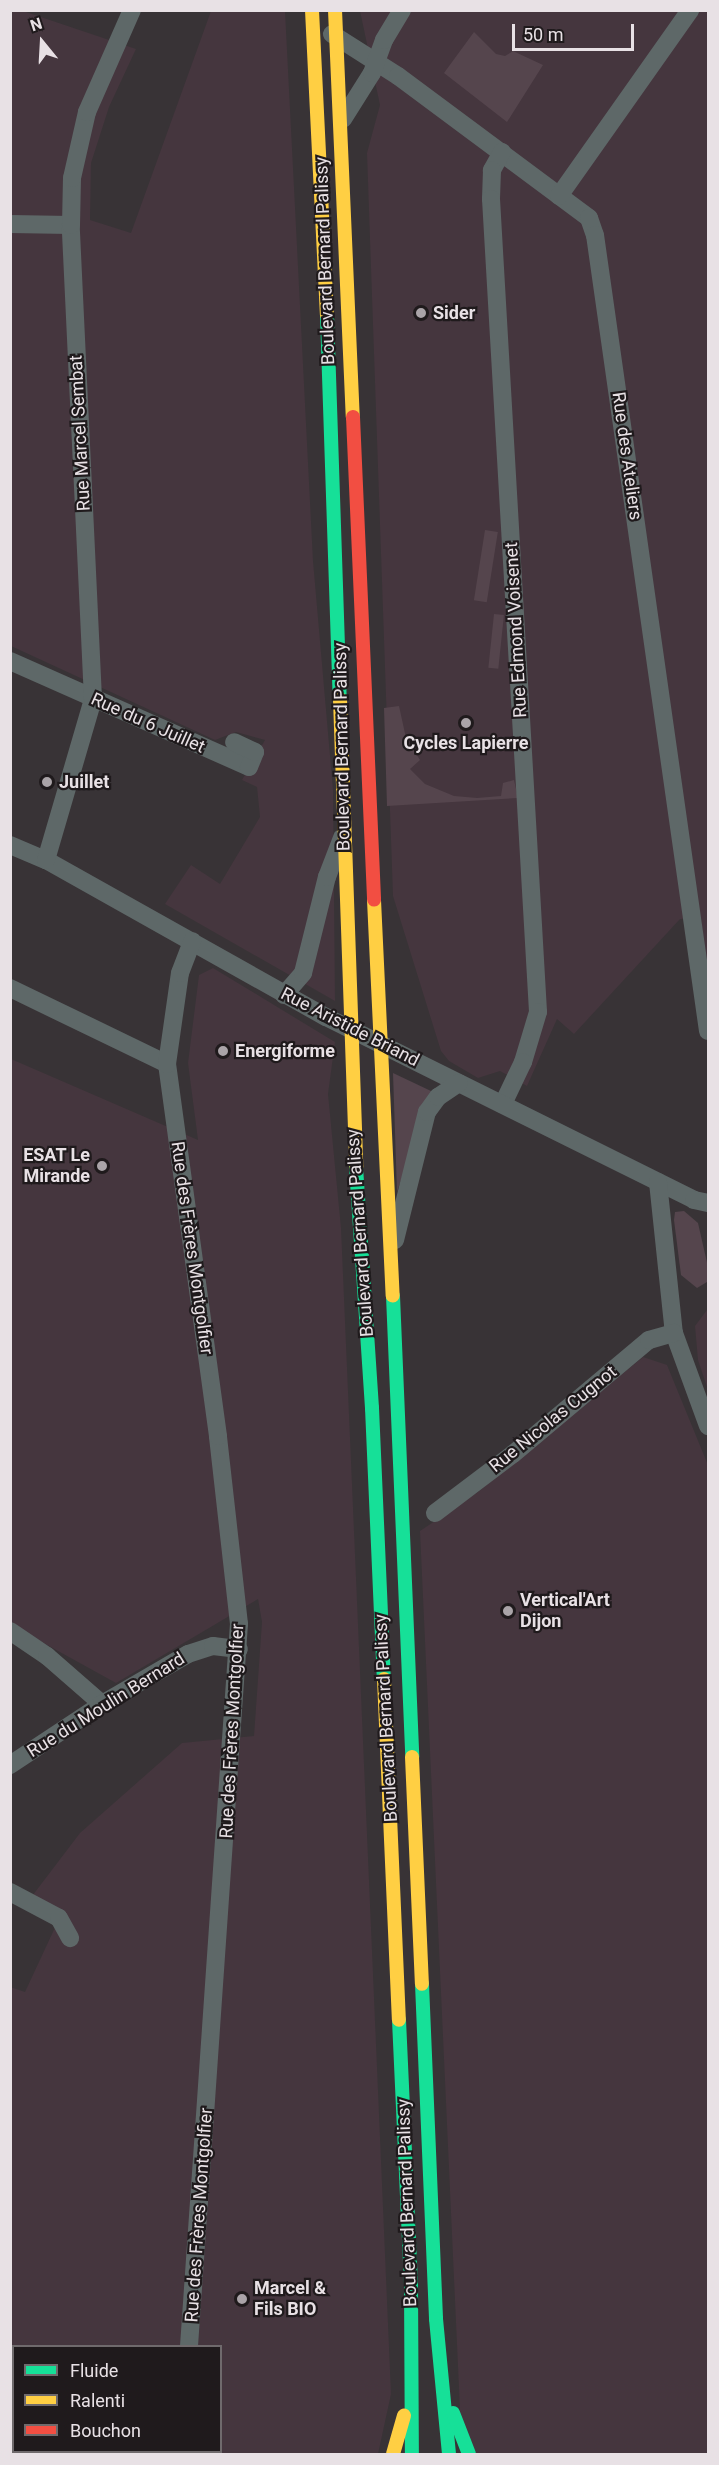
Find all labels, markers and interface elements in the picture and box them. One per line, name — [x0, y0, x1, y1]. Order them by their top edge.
north arrow — [12, 12, 72, 72]
scale bar — [515, 12, 636, 50]
text: N — [28, 14, 45, 35]
text: 50 m — [523, 24, 563, 45]
street label: Boulevard Bernard Palissy — [311, 157, 339, 365]
place label: Sider — [433, 302, 475, 324]
marker: Sider — [414, 306, 428, 320]
street label: Rue Marcel Sembat — [65, 355, 95, 511]
street label: Rue des Ateliers — [607, 391, 647, 521]
street label: Rue Edmond Voisenet — [501, 542, 531, 718]
street label: Boulevard Bernard Palissy — [329, 643, 355, 851]
street label: Rue du 6 Juillet — [88, 688, 208, 758]
marker: Cycles Lapierre — [459, 716, 473, 730]
place label: Cycles Lapierre — [403, 732, 529, 754]
place label: Juillet — [59, 771, 109, 793]
marker: Juillet — [40, 775, 54, 789]
street label: Rue Aristide Briand — [277, 983, 423, 1071]
place label: Energiforme — [235, 1040, 335, 1062]
marker: Energiforme — [216, 1044, 230, 1058]
street label: Boulevard Bernard Palissy — [342, 1128, 378, 1338]
street label: Rue des Frères Montgolfier — [166, 1140, 218, 1356]
place label: ESAT Le Mirande — [23, 1145, 90, 1188]
marker: ESAT Le Mirande — [95, 1159, 109, 1173]
street label: Rue Nicolas Cugnot — [485, 1361, 621, 1477]
place label: Vertical'Art Dijon — [520, 1590, 610, 1632]
marker: Vertical'Art Dijon — [501, 1604, 515, 1618]
street label: Boulevard Bernard Palissy — [370, 1613, 402, 1823]
street label: Rue des Frères Montgolfier — [216, 1623, 248, 1839]
street label: Rue du Moulin Bernard — [23, 1648, 189, 1762]
street label: Boulevard Bernard Palissy — [393, 2099, 421, 2307]
street label: Rue des Frères Montgolfier — [181, 2107, 217, 2323]
place label: Marcel & Fils BIO — [254, 2278, 326, 2320]
marker: Marcel & Fils BIO — [235, 2292, 249, 2306]
legend — [12, 2345, 222, 2453]
text: Fluide — [70, 2360, 118, 2381]
text: Ralenti — [70, 2390, 125, 2411]
text: Bouchon — [70, 2420, 141, 2441]

